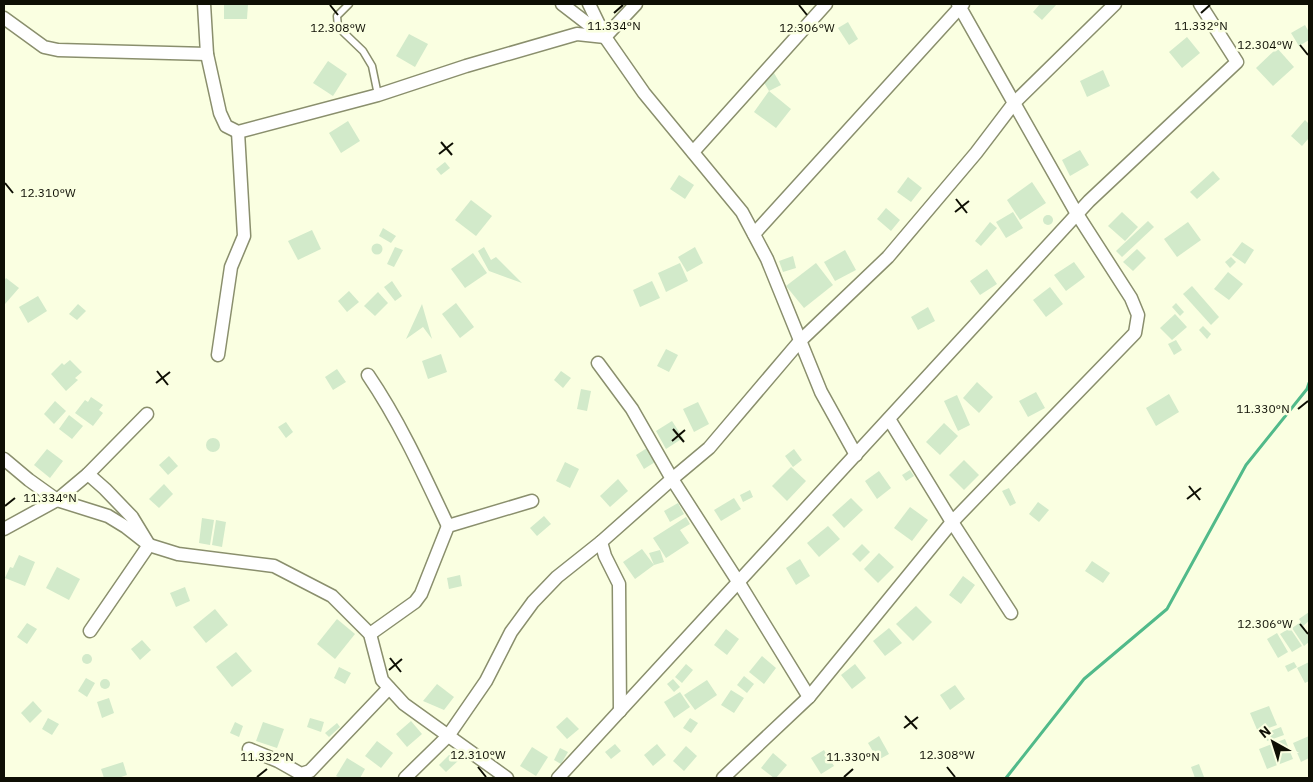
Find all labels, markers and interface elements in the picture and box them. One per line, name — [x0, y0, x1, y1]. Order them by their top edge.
text: 11.334°N — [587, 18, 641, 33]
text: 11.332°N — [1174, 18, 1228, 33]
text: 12.308°W — [310, 20, 366, 35]
text: 12.306°W — [779, 20, 835, 35]
text: 12.304°W — [1237, 37, 1293, 52]
text: 12.310°W — [20, 185, 76, 200]
text: 11.330°N — [1236, 401, 1290, 416]
text: 11.334°N — [23, 490, 77, 505]
text: 12.306°W — [1237, 616, 1293, 631]
north arrow — [1248, 717, 1298, 767]
text: N — [1255, 722, 1274, 742]
text: 12.310°W — [450, 747, 506, 762]
text: 12.308°W — [919, 747, 975, 762]
text: 11.332°N — [240, 749, 294, 764]
text: 11.330°N — [826, 749, 880, 764]

